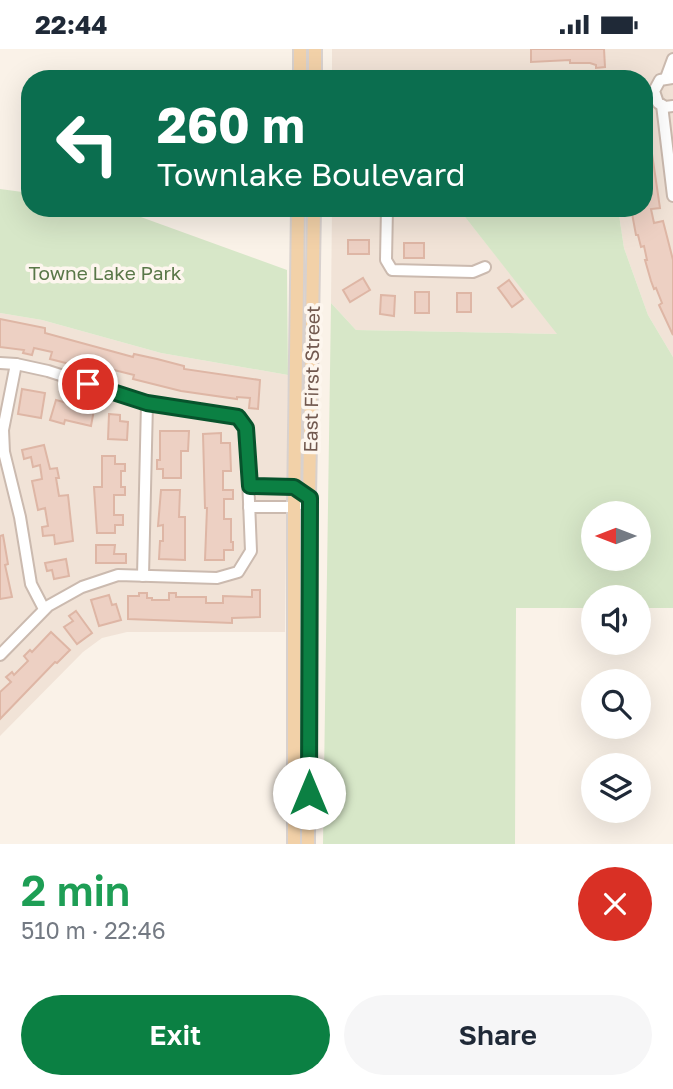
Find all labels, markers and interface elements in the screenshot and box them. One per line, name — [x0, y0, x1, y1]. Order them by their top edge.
text: 22:44 — [35, 9, 108, 40]
text: 260 m — [157, 95, 305, 154]
icon: left — [42, 98, 133, 189]
text: Townlake Boulevard — [157, 155, 465, 193]
park label: Towne Lake Park — [28, 261, 182, 284]
street label: East First Street — [298, 305, 324, 453]
pin — [58, 354, 118, 414]
icon: arrive — [69, 365, 107, 403]
north arrow — [581, 501, 651, 571]
map controls — [581, 501, 651, 823]
button: sound — [581, 585, 651, 655]
button: search — [581, 669, 651, 739]
button: layers — [581, 753, 651, 823]
position arrow — [272, 756, 346, 830]
text: 2 min — [21, 865, 130, 915]
button: close — [578, 867, 652, 941]
text: 510 m · 22:46 — [21, 916, 166, 944]
button: Exit — [21, 995, 330, 1075]
button: Share — [344, 995, 652, 1075]

